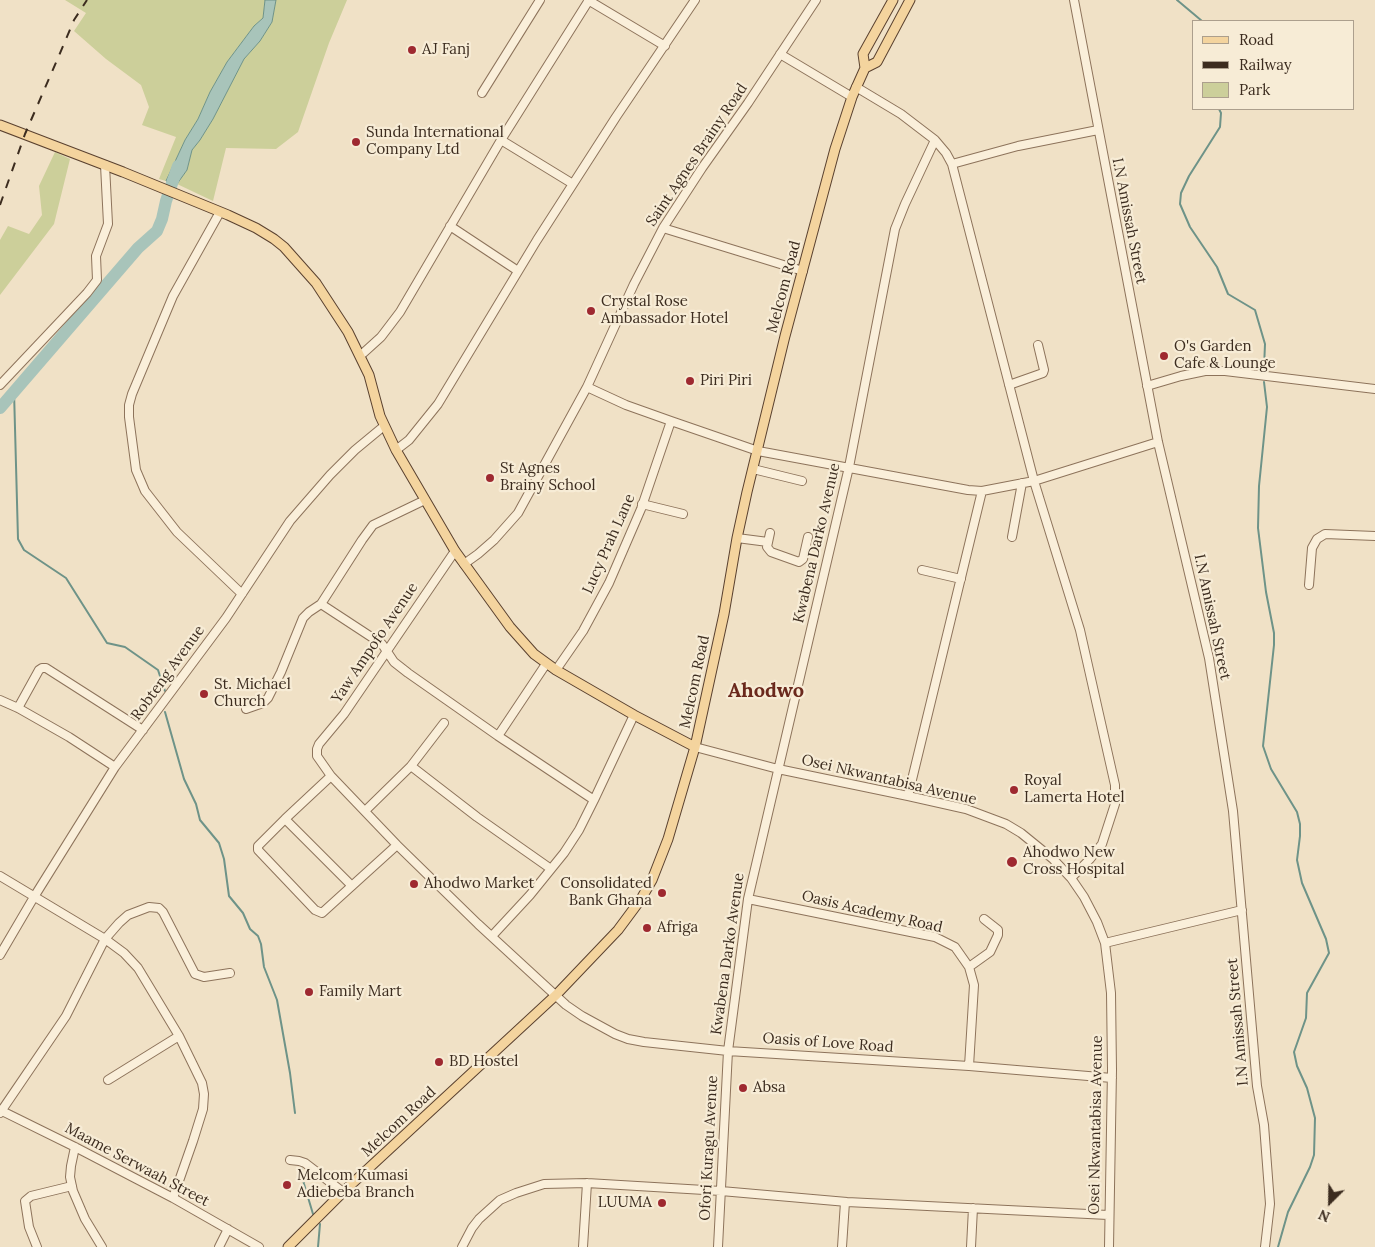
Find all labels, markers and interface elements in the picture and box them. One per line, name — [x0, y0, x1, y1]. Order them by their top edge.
legend — [1192, 20, 1355, 110]
text: Road — [1239, 30, 1274, 49]
place label: AJ Fanj — [422, 41, 470, 59]
marker: AJ Fanj — [406, 44, 418, 56]
text: Railway — [1239, 55, 1292, 74]
street label: Saint Agnes Brainy Road — [643, 80, 751, 230]
text: Park — [1239, 80, 1270, 99]
place label: Sunda International Company Ltd — [366, 124, 504, 159]
marker: Sunda International Company Ltd — [350, 136, 362, 148]
street label: I.N Amissah Street — [1108, 156, 1150, 286]
street label: Melcom Road — [763, 239, 805, 335]
place label: Crystal Rose Ambassador Hotel — [601, 293, 728, 328]
marker: Crystal Rose Ambassador Hotel — [585, 305, 597, 317]
place label: O's Garden Cafe & Lounge — [1174, 338, 1276, 373]
marker: O's Garden Cafe & Lounge — [1158, 350, 1170, 362]
place label: Piri Piri — [700, 372, 752, 390]
marker: Piri Piri — [684, 375, 696, 387]
place label: St Agnes Brainy School — [500, 460, 596, 495]
street label: Kwabena Darko Avenue — [790, 461, 844, 625]
marker: St Agnes Brainy School — [484, 472, 496, 484]
street label: Lucy Prah Lane — [579, 491, 639, 597]
street label: I.N Amissah Street — [1190, 552, 1234, 682]
street label: Yaw Ampofo Avenue — [328, 579, 422, 707]
street label: Robteng Avenue — [128, 622, 208, 724]
street label: Melcom Road — [676, 634, 714, 730]
place label: St. Michael Church — [214, 676, 291, 711]
district label: Ahodwo — [728, 679, 804, 703]
marker: St. Michael Church — [198, 688, 210, 700]
street label: Osei Nkwantabisa Avenue — [800, 751, 978, 809]
place label: Royal Lamerta Hotel — [1024, 772, 1125, 807]
marker: Royal Lamerta Hotel — [1008, 784, 1020, 796]
place label: Ahodwo New Cross Hospital — [1023, 844, 1125, 879]
marker: Ahodwo New Cross Hospital — [1005, 855, 1019, 869]
street label: Kwabena Darko Avenue — [708, 872, 748, 1036]
place label: Ahodwo Market — [424, 875, 534, 893]
place label: Consolidated Bank Ghana — [560, 875, 652, 910]
marker: Ahodwo Market — [408, 878, 420, 890]
marker: Consolidated Bank Ghana — [656, 887, 668, 899]
street label: Oasis Academy Road — [800, 887, 944, 937]
place label: Afriga — [657, 919, 698, 937]
marker: Afriga — [641, 922, 653, 934]
street label: I.N Amissah Street — [1223, 957, 1253, 1087]
place label: Family Mart — [319, 983, 402, 1001]
marker: Family Mart — [303, 986, 315, 998]
street label: Oasis of Love Road — [762, 1029, 894, 1057]
street label: Osei Nkwantabisa Avenue — [1085, 1035, 1107, 1215]
place label: BD Hostel — [449, 1053, 518, 1071]
marker: BD Hostel — [433, 1056, 445, 1068]
street label: Ofori Kuragu Avenue — [696, 1075, 722, 1221]
place label: Absa — [753, 1079, 786, 1097]
marker: Absa — [737, 1082, 749, 1094]
street label: Melcom Road — [358, 1083, 440, 1161]
street label: Maame Serwaah Street — [62, 1119, 212, 1211]
place label: Melcom Kumasi Adiebeba Branch — [297, 1167, 414, 1202]
north arrow — [1305, 1177, 1355, 1227]
marker: Melcom Kumasi Adiebeba Branch — [281, 1179, 293, 1191]
place label: LUUMA — [598, 1194, 652, 1212]
marker: LUUMA — [656, 1197, 668, 1209]
text: N — [1316, 1205, 1333, 1226]

